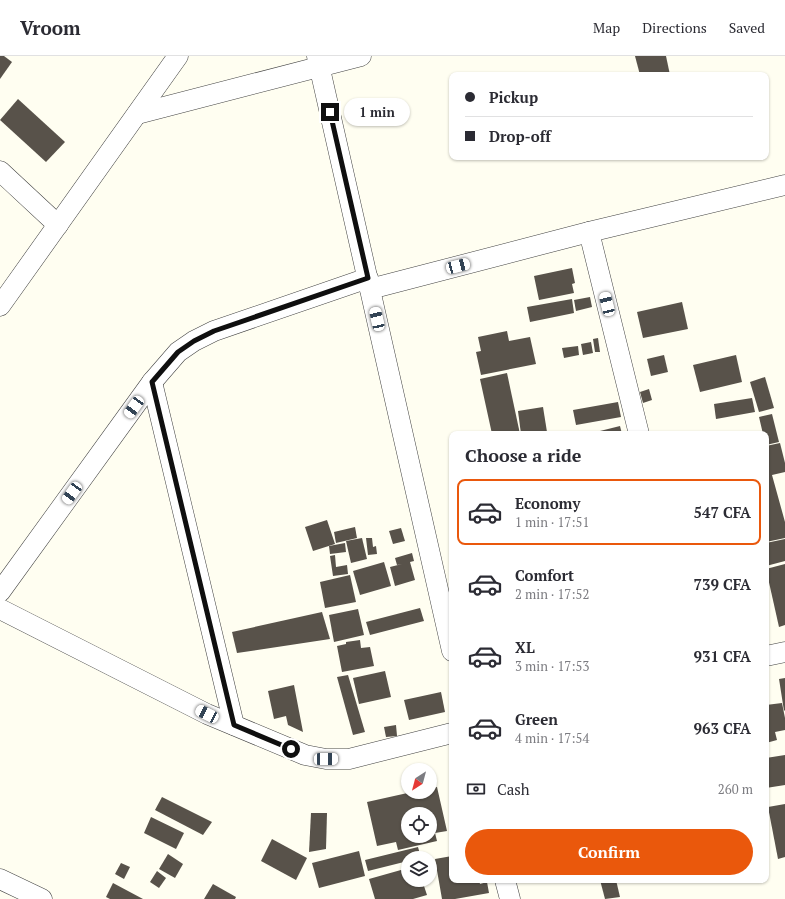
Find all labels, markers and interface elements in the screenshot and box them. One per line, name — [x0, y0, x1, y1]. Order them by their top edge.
text: Vroom — [20, 15, 81, 40]
text: Map — [593, 18, 620, 37]
text: Directions — [642, 18, 707, 37]
text: Saved — [729, 18, 765, 37]
text: Pickup — [489, 87, 538, 107]
callout: 1 min — [344, 98, 410, 126]
route end — [321, 103, 339, 121]
text: 1 min — [359, 103, 395, 121]
text: Drop-off — [489, 126, 551, 146]
car — [445, 257, 471, 275]
car — [598, 291, 616, 317]
car — [368, 306, 386, 332]
car — [122, 394, 146, 420]
text: Choose a ride — [465, 443, 581, 467]
car — [60, 480, 84, 506]
text: Economy — [515, 493, 580, 513]
icon: car — [467, 494, 503, 530]
text: 547 CFA — [694, 502, 751, 522]
text: 1 min · 17:51 — [515, 513, 589, 531]
text: Comfort — [515, 565, 574, 585]
icon: car — [467, 566, 503, 602]
text: 739 CFA — [694, 574, 751, 594]
text: 2 min · 17:52 — [515, 585, 589, 603]
text: XL — [515, 637, 535, 657]
icon: car — [467, 638, 503, 674]
text: 931 CFA — [694, 646, 751, 666]
text: 3 min · 17:53 — [515, 657, 589, 675]
car — [194, 703, 220, 725]
text: Green — [515, 709, 558, 729]
icon: car — [467, 710, 503, 746]
text: 963 CFA — [694, 718, 751, 738]
text: 4 min · 17:54 — [515, 729, 589, 747]
route start — [282, 740, 300, 758]
car — [314, 753, 338, 765]
north arrow — [401, 763, 437, 799]
map controls — [401, 763, 437, 887]
icon: cash — [465, 778, 487, 800]
text: Cash — [497, 779, 530, 799]
text: 260 m — [718, 780, 753, 798]
button: locate — [401, 807, 437, 843]
button: Confirm — [465, 829, 753, 875]
button: layers — [401, 851, 437, 887]

